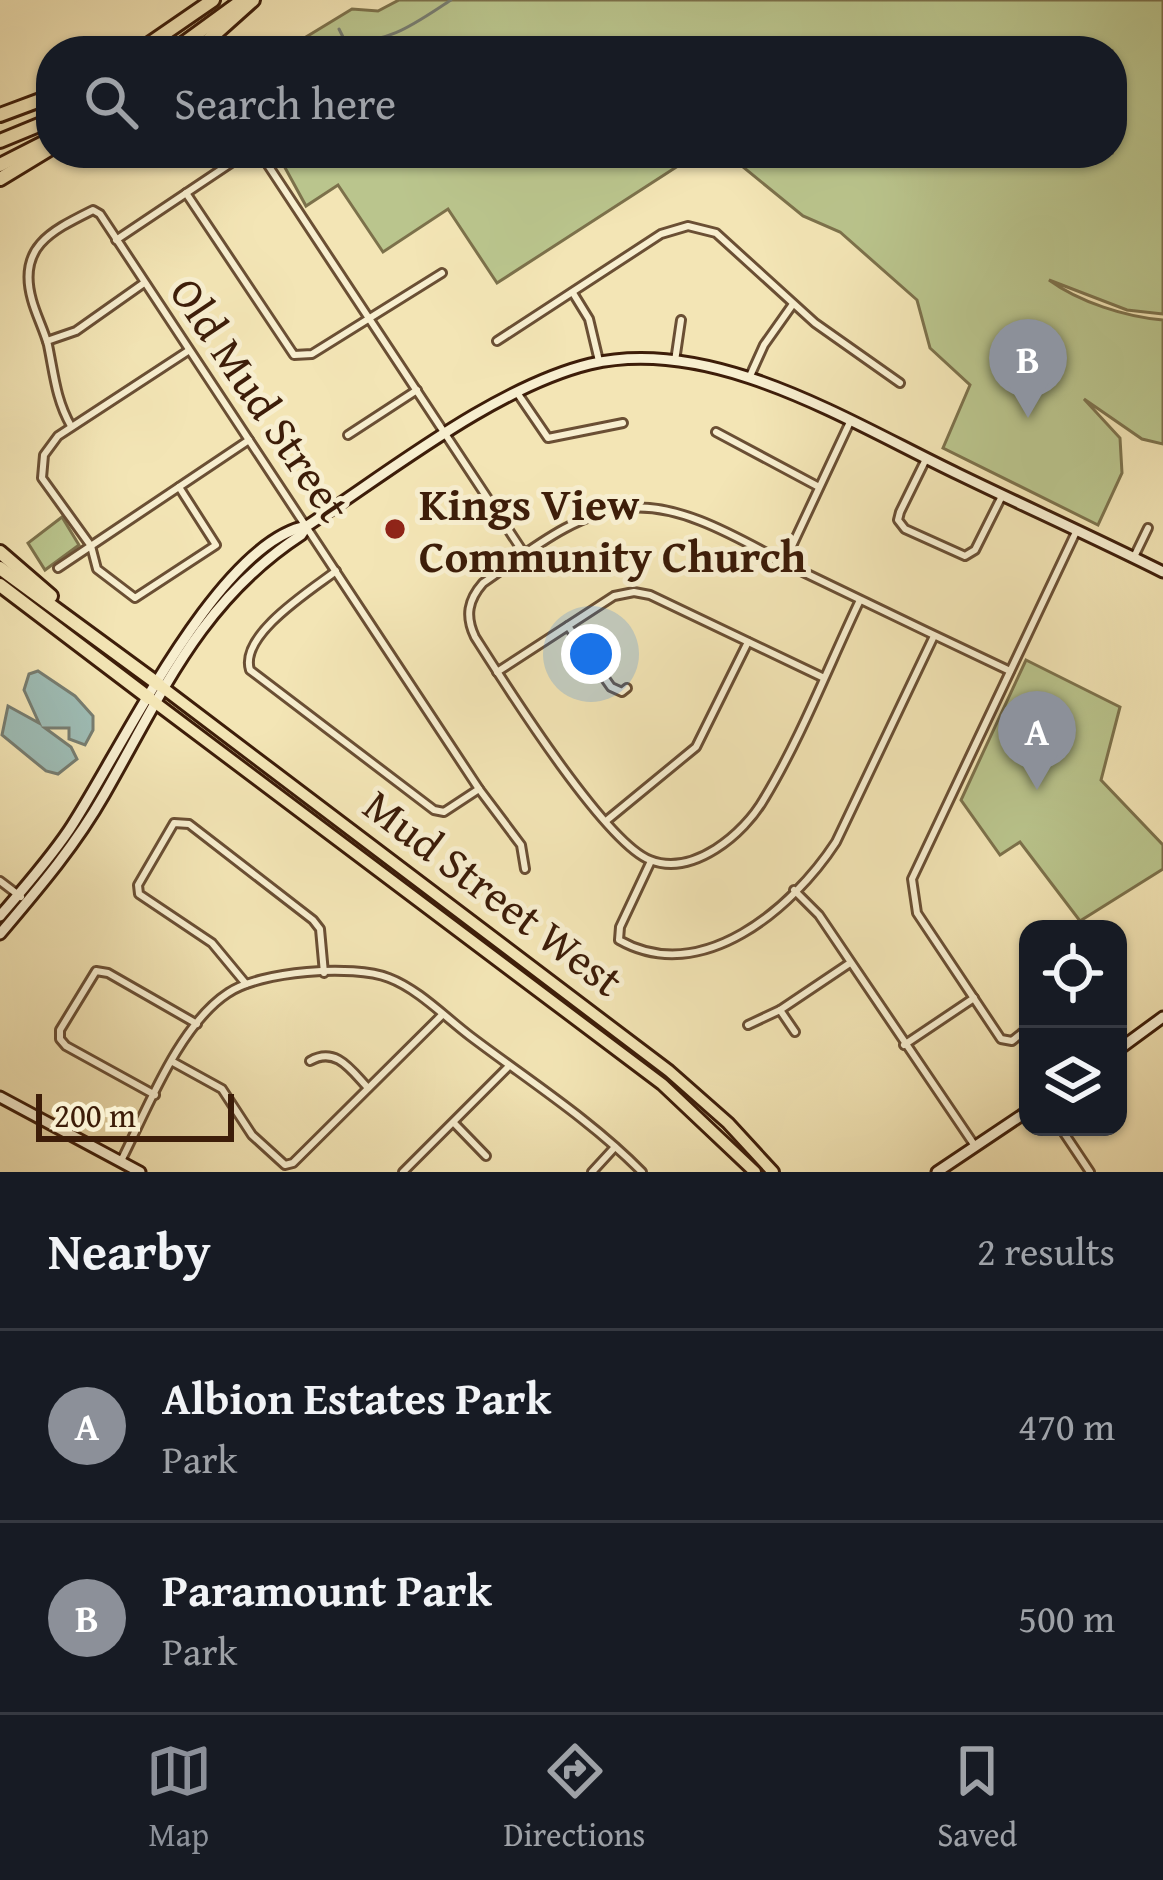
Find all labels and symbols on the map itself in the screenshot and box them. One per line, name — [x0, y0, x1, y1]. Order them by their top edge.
street label: Old Mud Street — [155, 264, 367, 535]
pin: B — [989, 319, 1067, 418]
place label: Kings View Community Church — [419, 471, 807, 588]
marker: Kings View Community Church — [382, 516, 408, 542]
your location — [561, 624, 621, 684]
pin: A — [998, 691, 1076, 790]
street label: Mud Street West — [351, 773, 638, 1011]
scale bar — [36, 1088, 234, 1141]

